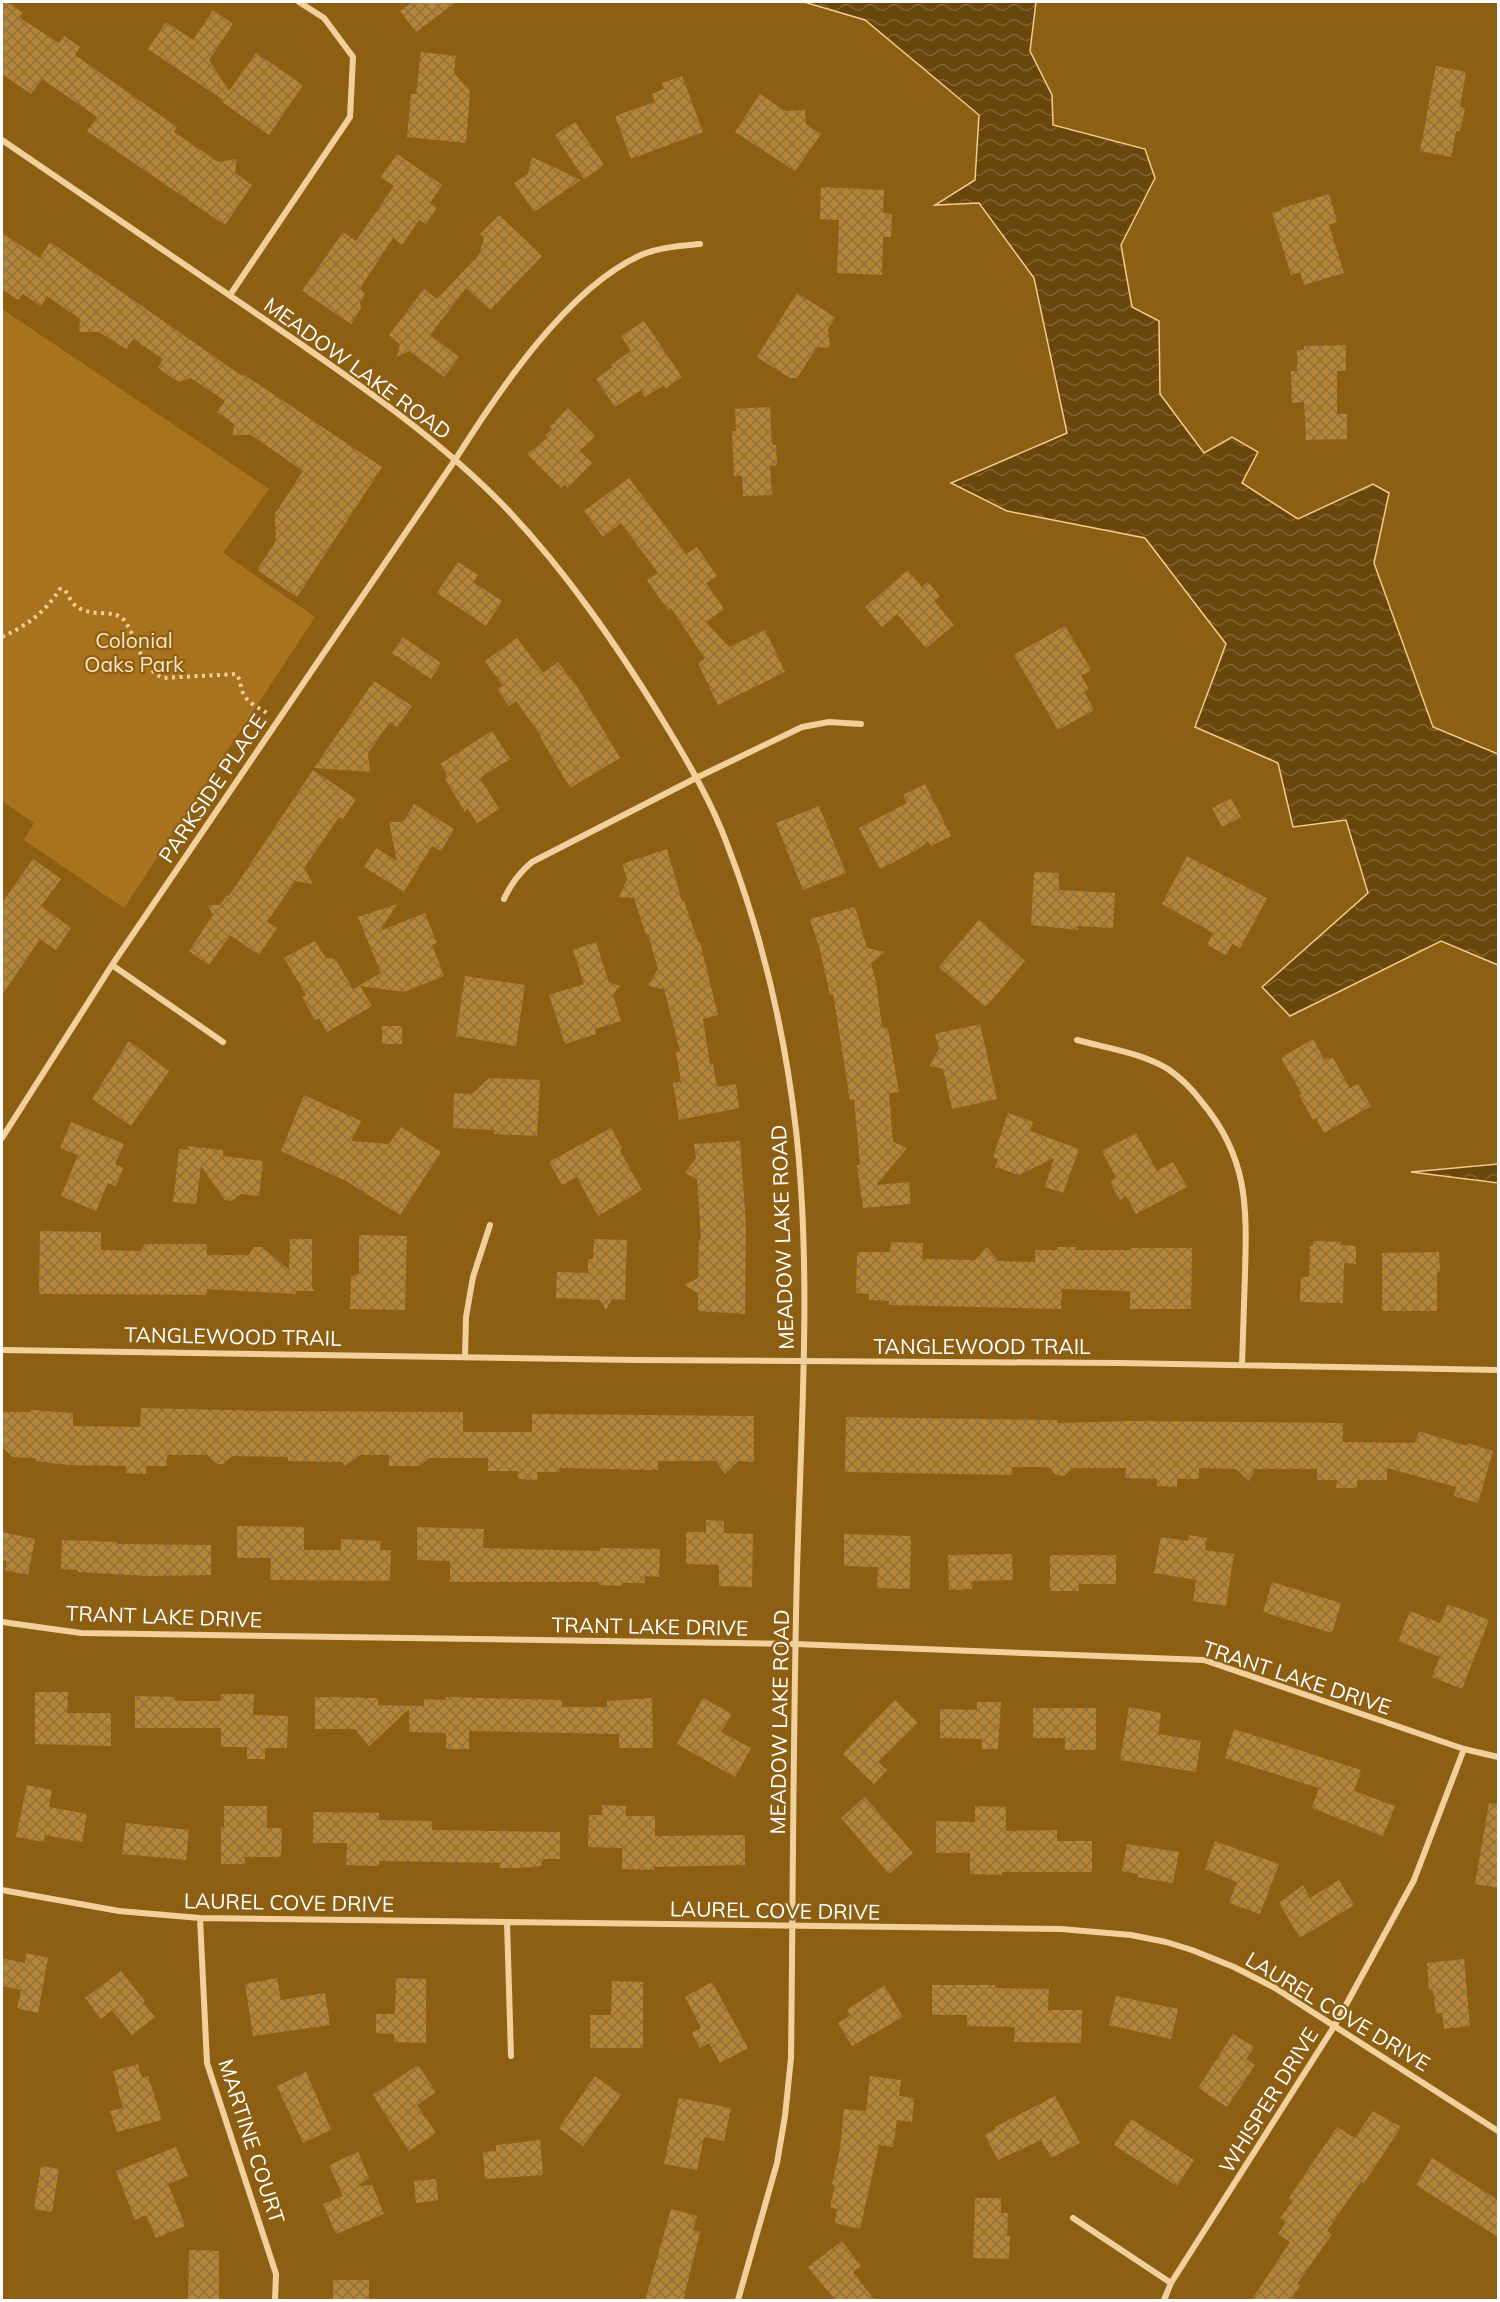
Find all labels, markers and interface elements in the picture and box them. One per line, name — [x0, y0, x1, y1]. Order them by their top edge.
street label: MEADOW LAKE ROAD — [259, 291, 457, 445]
park label: Colonial Oaks Park — [84, 627, 184, 677]
street label: PARKSIDE PLACE — [153, 709, 271, 867]
street label: MEADOW LAKE ROAD — [765, 1124, 799, 1350]
street label: TANGLEWOOD TRAIL — [124, 1321, 342, 1351]
street label: TANGLEWOOD TRAIL — [873, 1333, 1091, 1359]
street label: TRANT LAKE DRIVE — [65, 1600, 263, 1632]
street label: MEADOW LAKE ROAD — [764, 1609, 794, 1835]
street label: TRANT LAKE DRIVE — [552, 1611, 748, 1641]
street label: TRANT LAKE DRIVE — [1200, 1634, 1394, 1720]
street label: LAUREL COVE DRIVE — [184, 1887, 394, 1917]
street label: LAUREL COVE DRIVE — [670, 1895, 880, 1925]
street label: LAUREL COVE DRIVE — [1241, 1946, 1435, 2076]
street label: WHISPER DRIVE — [1213, 2022, 1323, 2178]
street label: MARTINE COURT — [213, 2055, 291, 2227]

